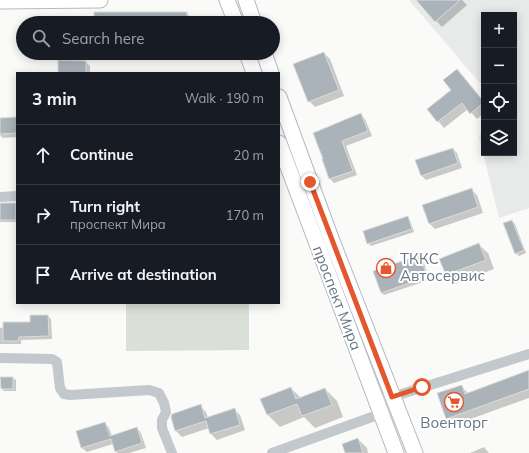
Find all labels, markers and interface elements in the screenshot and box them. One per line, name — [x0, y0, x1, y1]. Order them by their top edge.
map controls — [481, 12, 517, 156]
button: + — [481, 12, 517, 48]
search box — [16, 16, 280, 60]
icon: search — [30, 27, 52, 49]
text: Search here — [62, 29, 144, 48]
button: − — [481, 48, 517, 84]
button: locate — [481, 84, 517, 120]
text: 3 min — [32, 88, 77, 109]
text: Walk · 190 m — [185, 90, 264, 106]
button: layers — [481, 120, 517, 156]
icon: ahead — [32, 144, 54, 166]
text: Continue — [70, 145, 133, 164]
text: 20 m — [234, 147, 264, 163]
route end — [301, 173, 319, 191]
text: Turn right — [70, 197, 140, 216]
icon: right — [32, 204, 54, 226]
text: 170 m — [226, 207, 264, 223]
text: проспект Мира — [70, 216, 166, 232]
street label: проспект Мира — [309, 243, 366, 353]
place label: ТККС Автосервис — [400, 249, 485, 285]
shop icon: ТККС Автосервис — [375, 257, 397, 279]
icon: arrive — [32, 264, 54, 286]
text: Arrive at destination — [70, 265, 217, 284]
route start — [413, 378, 431, 396]
supermarket icon: Военторг — [443, 391, 465, 413]
place label: Военторг — [420, 413, 488, 432]

